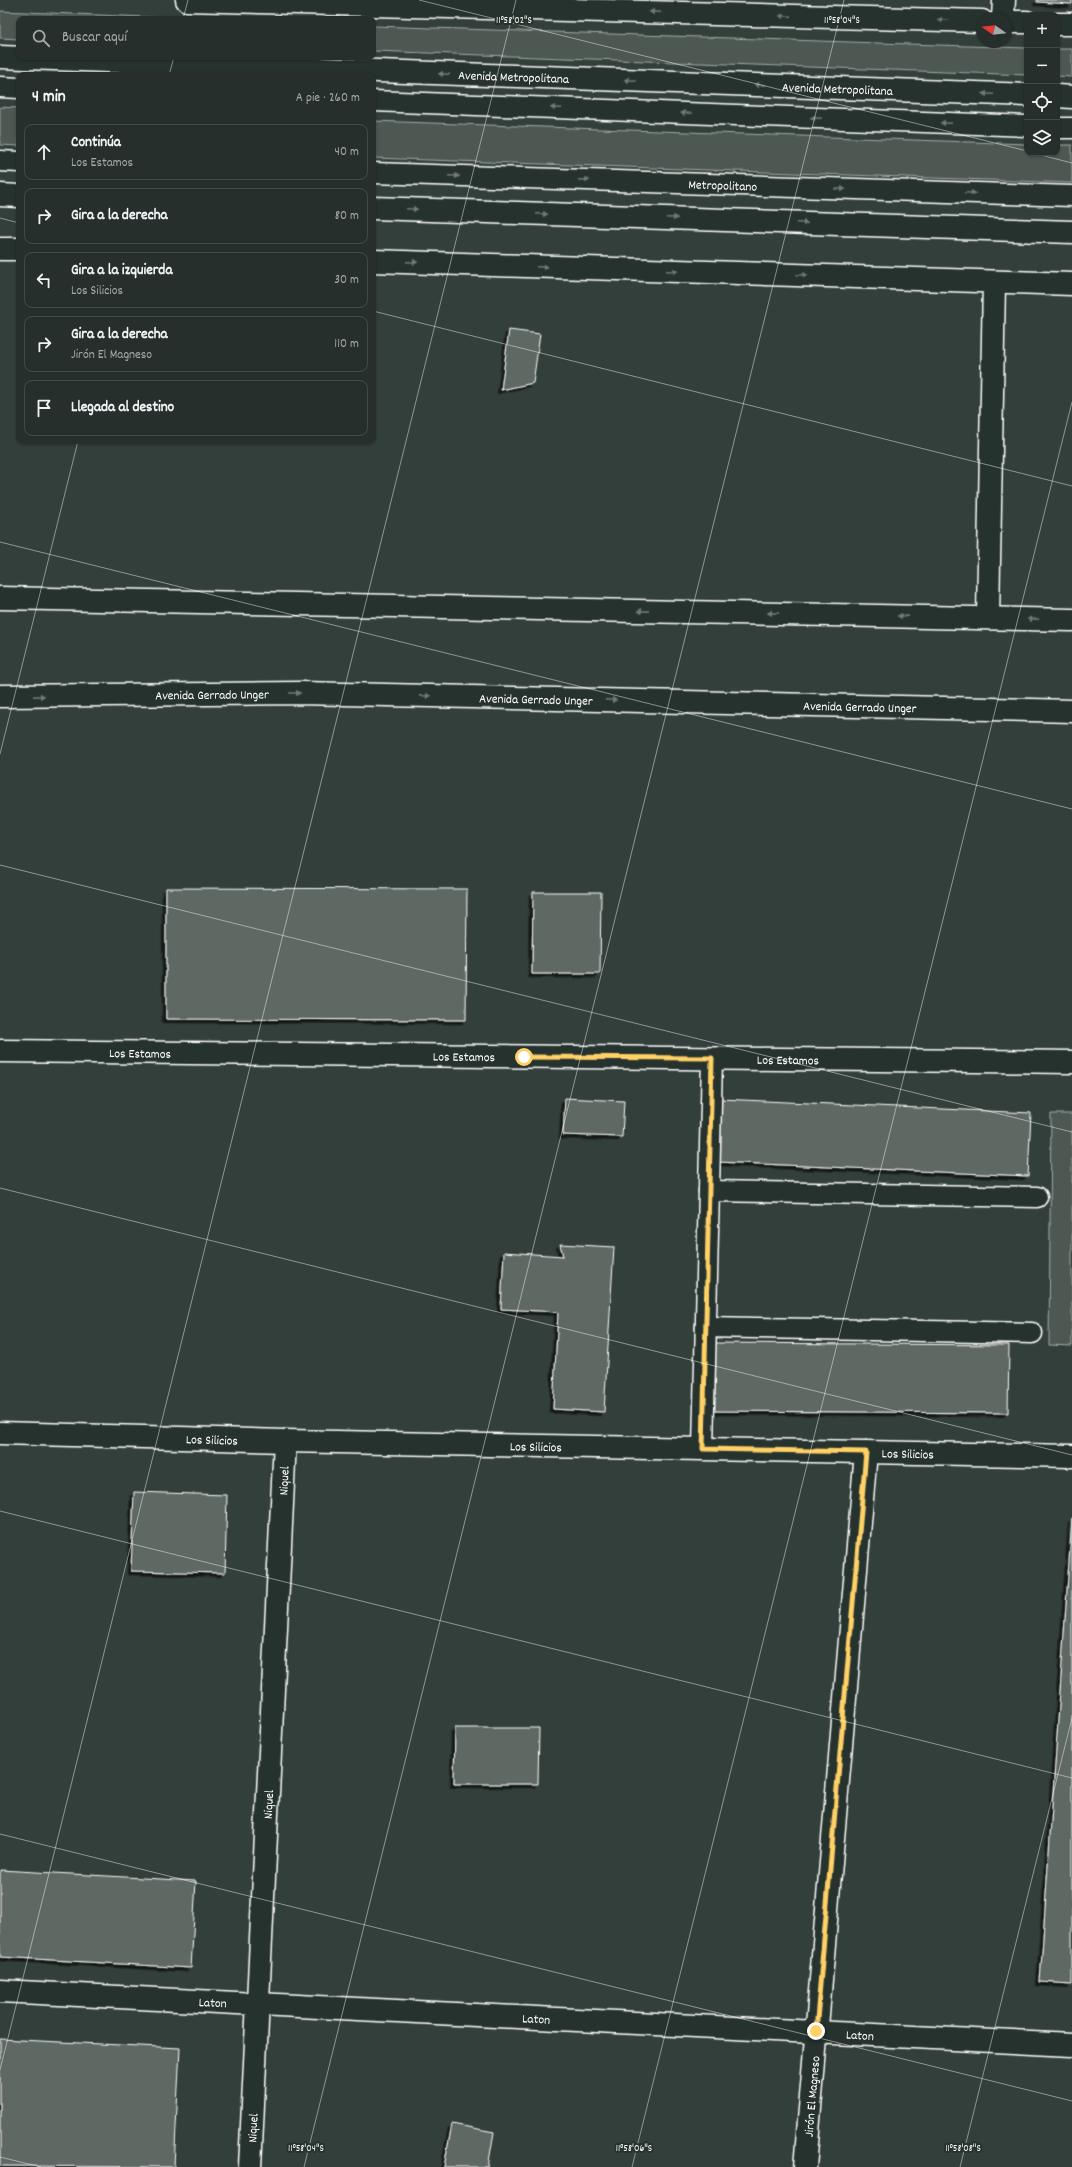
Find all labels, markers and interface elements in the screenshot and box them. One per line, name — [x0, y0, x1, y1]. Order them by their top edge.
one-way arrow — [649, 9, 661, 16]
north arrow — [976, 12, 1012, 48]
map controls — [1024, 12, 1060, 156]
button: + — [1024, 12, 1060, 48]
one-way arrow — [778, 13, 791, 19]
text: 11°58'02"S — [496, 14, 532, 28]
text: 11°58'04"S — [824, 14, 860, 28]
search box — [16, 16, 376, 60]
one-way arrow — [936, 17, 949, 23]
icon: search — [30, 27, 52, 49]
text: Buscar aquí — [62, 27, 127, 49]
button: − — [1024, 48, 1060, 84]
street label: Avenida Metropolitana — [458, 67, 570, 90]
one-way arrow — [438, 70, 450, 77]
one-way arrow — [624, 77, 636, 84]
street label: Avenida Metropolitana — [782, 79, 894, 102]
one-way arrow — [754, 82, 766, 89]
button: locate — [1024, 84, 1060, 120]
text: 4 min — [32, 86, 66, 110]
text: A pie · 260 m — [296, 89, 360, 108]
one-way arrow — [981, 91, 994, 97]
one-way arrow — [550, 105, 562, 112]
one-way arrow — [680, 110, 692, 117]
one-way arrow — [810, 115, 822, 122]
one-way arrow — [940, 120, 952, 127]
button: layers — [1024, 120, 1060, 156]
text: Continúa — [71, 132, 121, 154]
icon: ahead — [33, 141, 55, 163]
text: 40 m — [335, 143, 359, 162]
text: Los Estamos — [71, 154, 133, 173]
one-way arrow — [448, 173, 461, 179]
street label: Metropolitano — [688, 176, 758, 198]
one-way arrow — [578, 177, 591, 183]
one-way arrow — [834, 185, 846, 192]
one-way arrow — [964, 190, 977, 196]
icon: right — [33, 205, 55, 227]
text: Gira a la derecha — [71, 205, 168, 227]
one-way arrow — [406, 206, 419, 212]
text: 80 m — [335, 207, 359, 226]
one-way arrow — [536, 210, 548, 217]
one-way arrow — [666, 215, 679, 221]
one-way arrow — [796, 219, 808, 226]
one-way arrow — [406, 259, 418, 266]
text: Gira a la izquierda — [71, 260, 172, 282]
one-way arrow — [536, 263, 548, 270]
one-way arrow — [666, 268, 679, 274]
icon: left — [33, 269, 55, 291]
text: 30 m — [334, 271, 359, 290]
one-way arrow — [796, 272, 809, 278]
text: Los Silicios — [71, 282, 123, 301]
text: Gira a la derecha — [71, 324, 168, 346]
icon: right — [33, 333, 55, 355]
text: 110 m — [334, 335, 359, 354]
text: Jirón El Magneso — [71, 346, 152, 365]
icon: arrive — [33, 397, 55, 419]
text: Llegada al destino — [71, 397, 174, 419]
one-way arrow — [636, 608, 649, 614]
one-way arrow — [767, 610, 779, 617]
one-way arrow — [896, 613, 909, 619]
one-way arrow — [1027, 615, 1039, 622]
street label: Avenida Gerrado Unger — [155, 686, 269, 706]
one-way arrow — [289, 690, 302, 696]
street label: Avenida Gerrado Unger — [479, 690, 593, 712]
one-way arrow — [33, 692, 45, 699]
one-way arrow — [419, 692, 431, 699]
one-way arrow — [605, 697, 618, 703]
street label: Avenida Gerrado Unger — [803, 698, 917, 719]
street label: Los Estamos — [109, 1045, 171, 1065]
street label: Los Estamos — [433, 1048, 495, 1068]
route start — [515, 1048, 533, 1066]
street label: Los Estamos — [757, 1052, 819, 1071]
street label: Los Silicios — [186, 1431, 238, 1452]
street label: Los Silicios — [510, 1438, 562, 1458]
street label: Los Silicios — [881, 1445, 934, 1465]
street label: Niquel — [275, 1466, 296, 1496]
street label: Niquel — [260, 1790, 280, 1820]
street label: Laton — [198, 1994, 227, 2014]
street label: Laton — [522, 2010, 551, 2031]
route end — [807, 2022, 825, 2040]
street label: Laton — [845, 2027, 874, 2047]
street label: Jirón El Magneso — [801, 2055, 826, 2138]
street label: Niquel — [244, 2113, 265, 2143]
text: 11°58'04"S — [288, 2142, 324, 2156]
text: 11°58'06"S — [616, 2142, 652, 2156]
text: 11°58'08"S — [945, 2142, 981, 2156]

